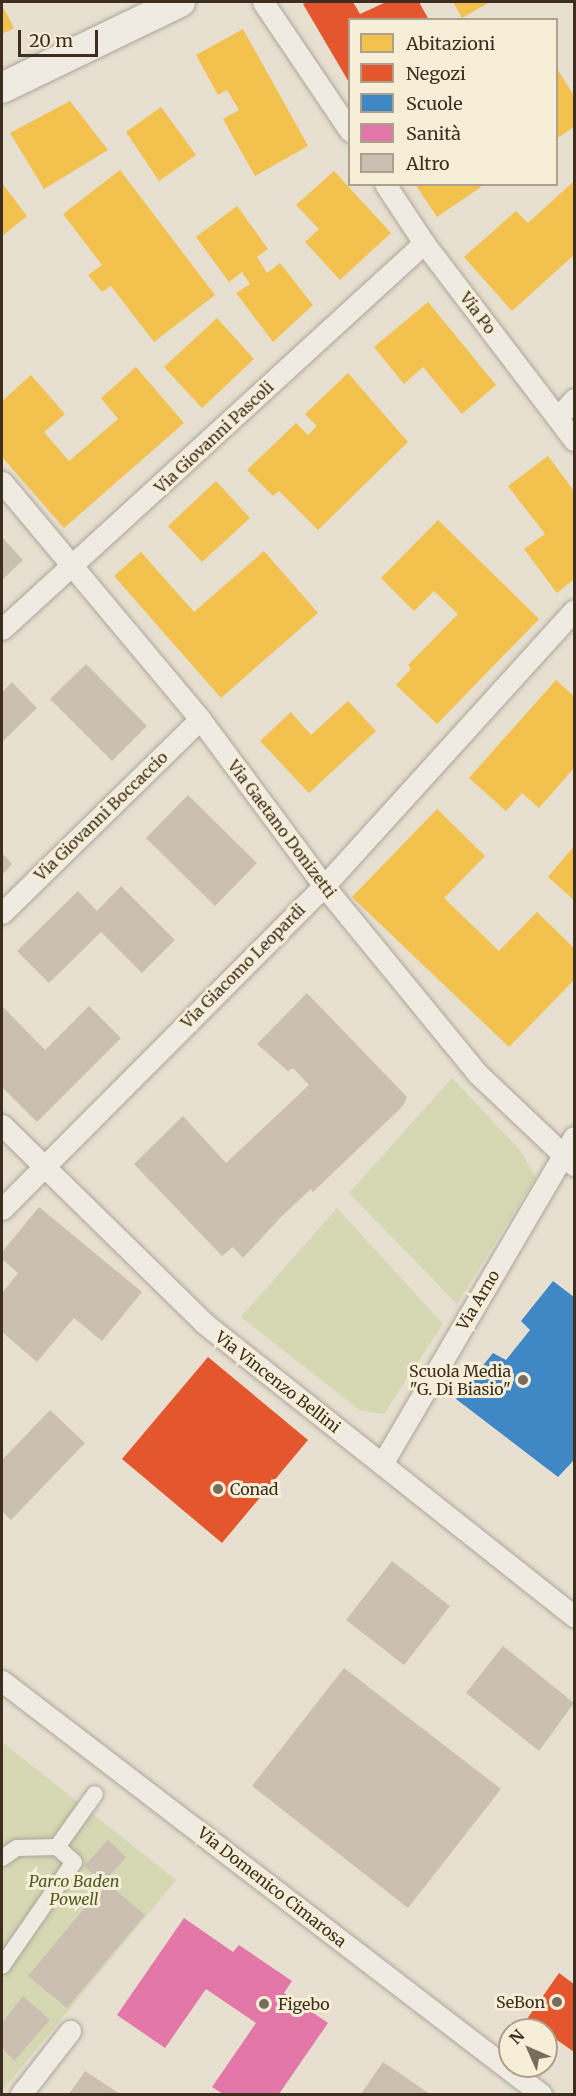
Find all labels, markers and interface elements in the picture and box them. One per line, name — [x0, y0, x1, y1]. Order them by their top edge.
scale bar — [21, 18, 100, 56]
legend — [348, 18, 558, 186]
text: 20 m — [29, 29, 73, 52]
text: Abitazioni — [406, 32, 495, 55]
text: Negozi — [406, 62, 466, 85]
text: Scuole — [406, 92, 463, 115]
text: Sanità — [406, 122, 461, 145]
text: Altro — [406, 152, 450, 175]
street label: Via Po — [456, 288, 500, 338]
street label: Via Giovanni Pascoli — [151, 377, 277, 497]
street label: Via Giovanni Boccaccio — [30, 747, 172, 885]
street label: Via Gaetano Donizetti — [224, 756, 340, 902]
street label: Via Giacomo Leopardi — [177, 900, 309, 1032]
street label: Via Arno — [453, 1267, 503, 1333]
street label: Via Vincenzo Bellini — [212, 1327, 344, 1437]
place label: Scuola Media "G. Di Biasio" — [409, 1361, 511, 1399]
marker: Scuola Media "G. Di Biasio" — [516, 1373, 530, 1387]
place label: Conad — [230, 1479, 278, 1499]
marker: Conad — [211, 1482, 225, 1496]
street label: Via Domenico Cimarosa — [194, 1823, 350, 1951]
park label: Parco Baden Powell — [29, 1871, 119, 1909]
place label: SeBon — [496, 1992, 545, 2012]
place label: Figebo — [278, 1994, 330, 2014]
marker: Figebo — [255, 1995, 273, 2013]
marker: SeBon — [550, 1995, 564, 2009]
north arrow — [498, 2018, 558, 2078]
text: N — [505, 2025, 528, 2048]

